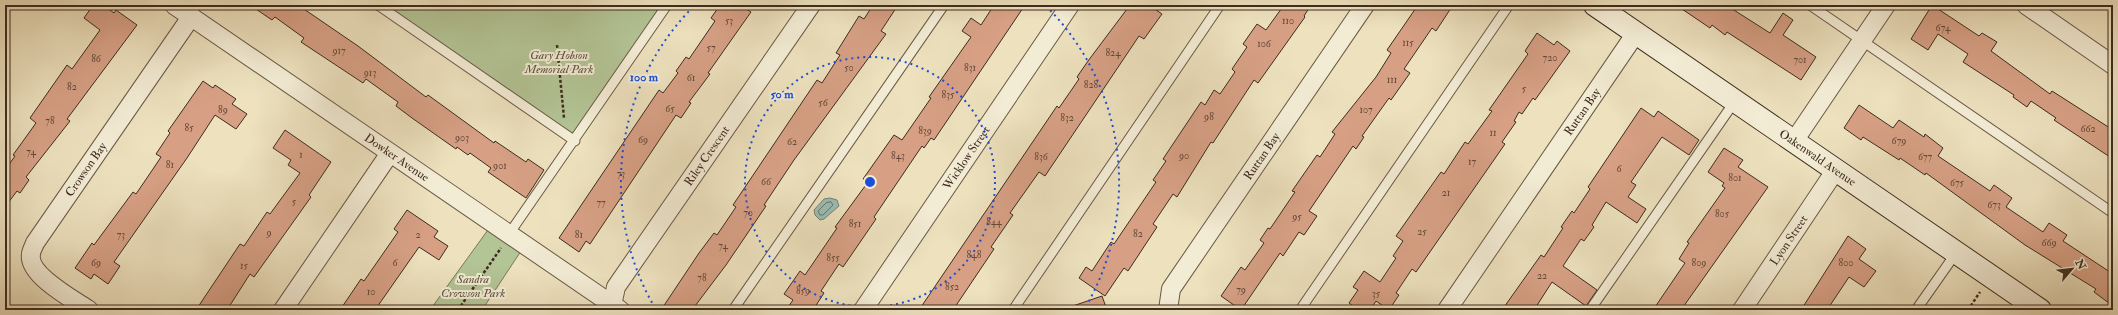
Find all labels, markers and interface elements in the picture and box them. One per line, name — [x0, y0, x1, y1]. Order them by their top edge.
house number: 53 — [725, 15, 733, 27]
house number: 110 — [1282, 15, 1294, 27]
house number: 674 — [1936, 22, 1951, 34]
house number: 115 — [1402, 37, 1414, 49]
house number: 106 — [1257, 38, 1272, 50]
house number: 57 — [707, 42, 716, 54]
house number: 917 — [331, 45, 346, 57]
house number: 824 — [1105, 47, 1121, 59]
park label: Gary Hobson Memorial Park — [524, 48, 593, 77]
house number: 720 — [1543, 52, 1557, 64]
house number: 86 — [91, 53, 102, 65]
house number: 701 — [1793, 54, 1807, 66]
house number: 50 — [844, 62, 854, 74]
house number: 831 — [964, 62, 976, 74]
house number: 913 — [363, 67, 376, 79]
text: 100 m — [630, 70, 659, 85]
house number: 61 — [687, 72, 696, 84]
house number: 111 — [1387, 74, 1398, 86]
house number: 828 — [1084, 79, 1099, 91]
house number: 82 — [67, 81, 77, 93]
house number: 5 — [1522, 83, 1527, 95]
street label: Ruttan Bay — [1561, 85, 1605, 139]
text: 50 m — [770, 87, 794, 102]
house number: 835 — [942, 89, 955, 101]
house number: 56 — [818, 97, 829, 109]
house number: 65 — [665, 103, 675, 115]
house number: 89 — [218, 104, 228, 116]
house number: 107 — [1359, 104, 1373, 116]
house number: 98 — [1203, 111, 1214, 123]
house number: 832 — [1060, 112, 1074, 124]
house number: 78 — [45, 115, 55, 127]
house number: 85 — [184, 122, 194, 134]
street label: Riley Crescent — [681, 123, 733, 189]
street label: Wicklow Street — [939, 123, 994, 194]
house number: 662 — [2080, 123, 2096, 135]
house number: 839 — [918, 125, 932, 137]
street label: Oakenwald Avenue — [1776, 126, 1859, 190]
house number: 11 — [1489, 127, 1497, 139]
street label: Ruttan Bay — [1241, 129, 1284, 183]
street label: Dowker Avenue — [361, 130, 432, 185]
house number: 903 — [454, 132, 469, 144]
house number: 69 — [638, 134, 648, 146]
house number: 679 — [1892, 135, 1906, 147]
house number: 62 — [787, 136, 797, 148]
street label: Crowson Bay — [62, 139, 111, 200]
house number: 74 — [26, 146, 36, 158]
house number: 1 — [299, 149, 303, 161]
house number: 843 — [891, 150, 905, 162]
house number: 90 — [1178, 150, 1189, 162]
house number: 836 — [1034, 151, 1049, 163]
house number: 677 — [1918, 151, 1933, 163]
house number: 17 — [1468, 156, 1476, 168]
house number: 81 — [166, 159, 175, 171]
house number: 901 — [492, 160, 507, 172]
house number: 6 — [1616, 163, 1622, 175]
house number: 73 — [617, 168, 625, 180]
house number: 801 — [1728, 172, 1742, 184]
centre of rings — [863, 175, 877, 189]
house number: 66 — [761, 176, 772, 188]
house number: 675 — [1950, 177, 1965, 189]
house number: 21 — [1442, 187, 1451, 199]
house number: 5 — [292, 196, 297, 208]
house number: 77 — [596, 197, 606, 209]
house number: 673 — [1987, 199, 2001, 211]
house number: 70 — [743, 207, 753, 219]
house number: 805 — [1715, 208, 1730, 220]
house number: 95 — [1291, 211, 1302, 223]
street label: Lyon Street — [1767, 212, 1811, 268]
house number: 844 — [986, 216, 1002, 228]
house number: 851 — [849, 218, 862, 230]
house number: 25 — [1417, 226, 1427, 238]
house number: 9 — [265, 227, 272, 239]
house number: 82 — [1133, 228, 1143, 240]
house number: 73 — [117, 229, 125, 241]
house number: 2 — [415, 229, 421, 241]
house number: 81 — [575, 229, 584, 241]
house number: 669 — [2041, 237, 2057, 249]
house number: 74 — [718, 240, 728, 252]
house number: 848 — [967, 249, 982, 261]
north arrow — [2052, 249, 2092, 289]
house number: 855 — [826, 252, 840, 264]
text: N — [2072, 256, 2089, 273]
house number: 69 — [91, 257, 101, 269]
house number: 6 — [392, 257, 398, 269]
house number: 809 — [1692, 257, 1706, 269]
house number: 800 — [1839, 257, 1853, 269]
house number: 15 — [240, 260, 249, 272]
house number: 22 — [1537, 270, 1547, 282]
park label: Sandra Crowson Park — [441, 272, 505, 301]
house number: 78 — [697, 272, 707, 284]
house number: 852 — [945, 281, 959, 293]
house number: 79 — [1236, 284, 1246, 296]
house number: 859 — [796, 285, 810, 297]
house number: 10 — [367, 286, 375, 298]
house number: 35 — [1372, 288, 1381, 300]

